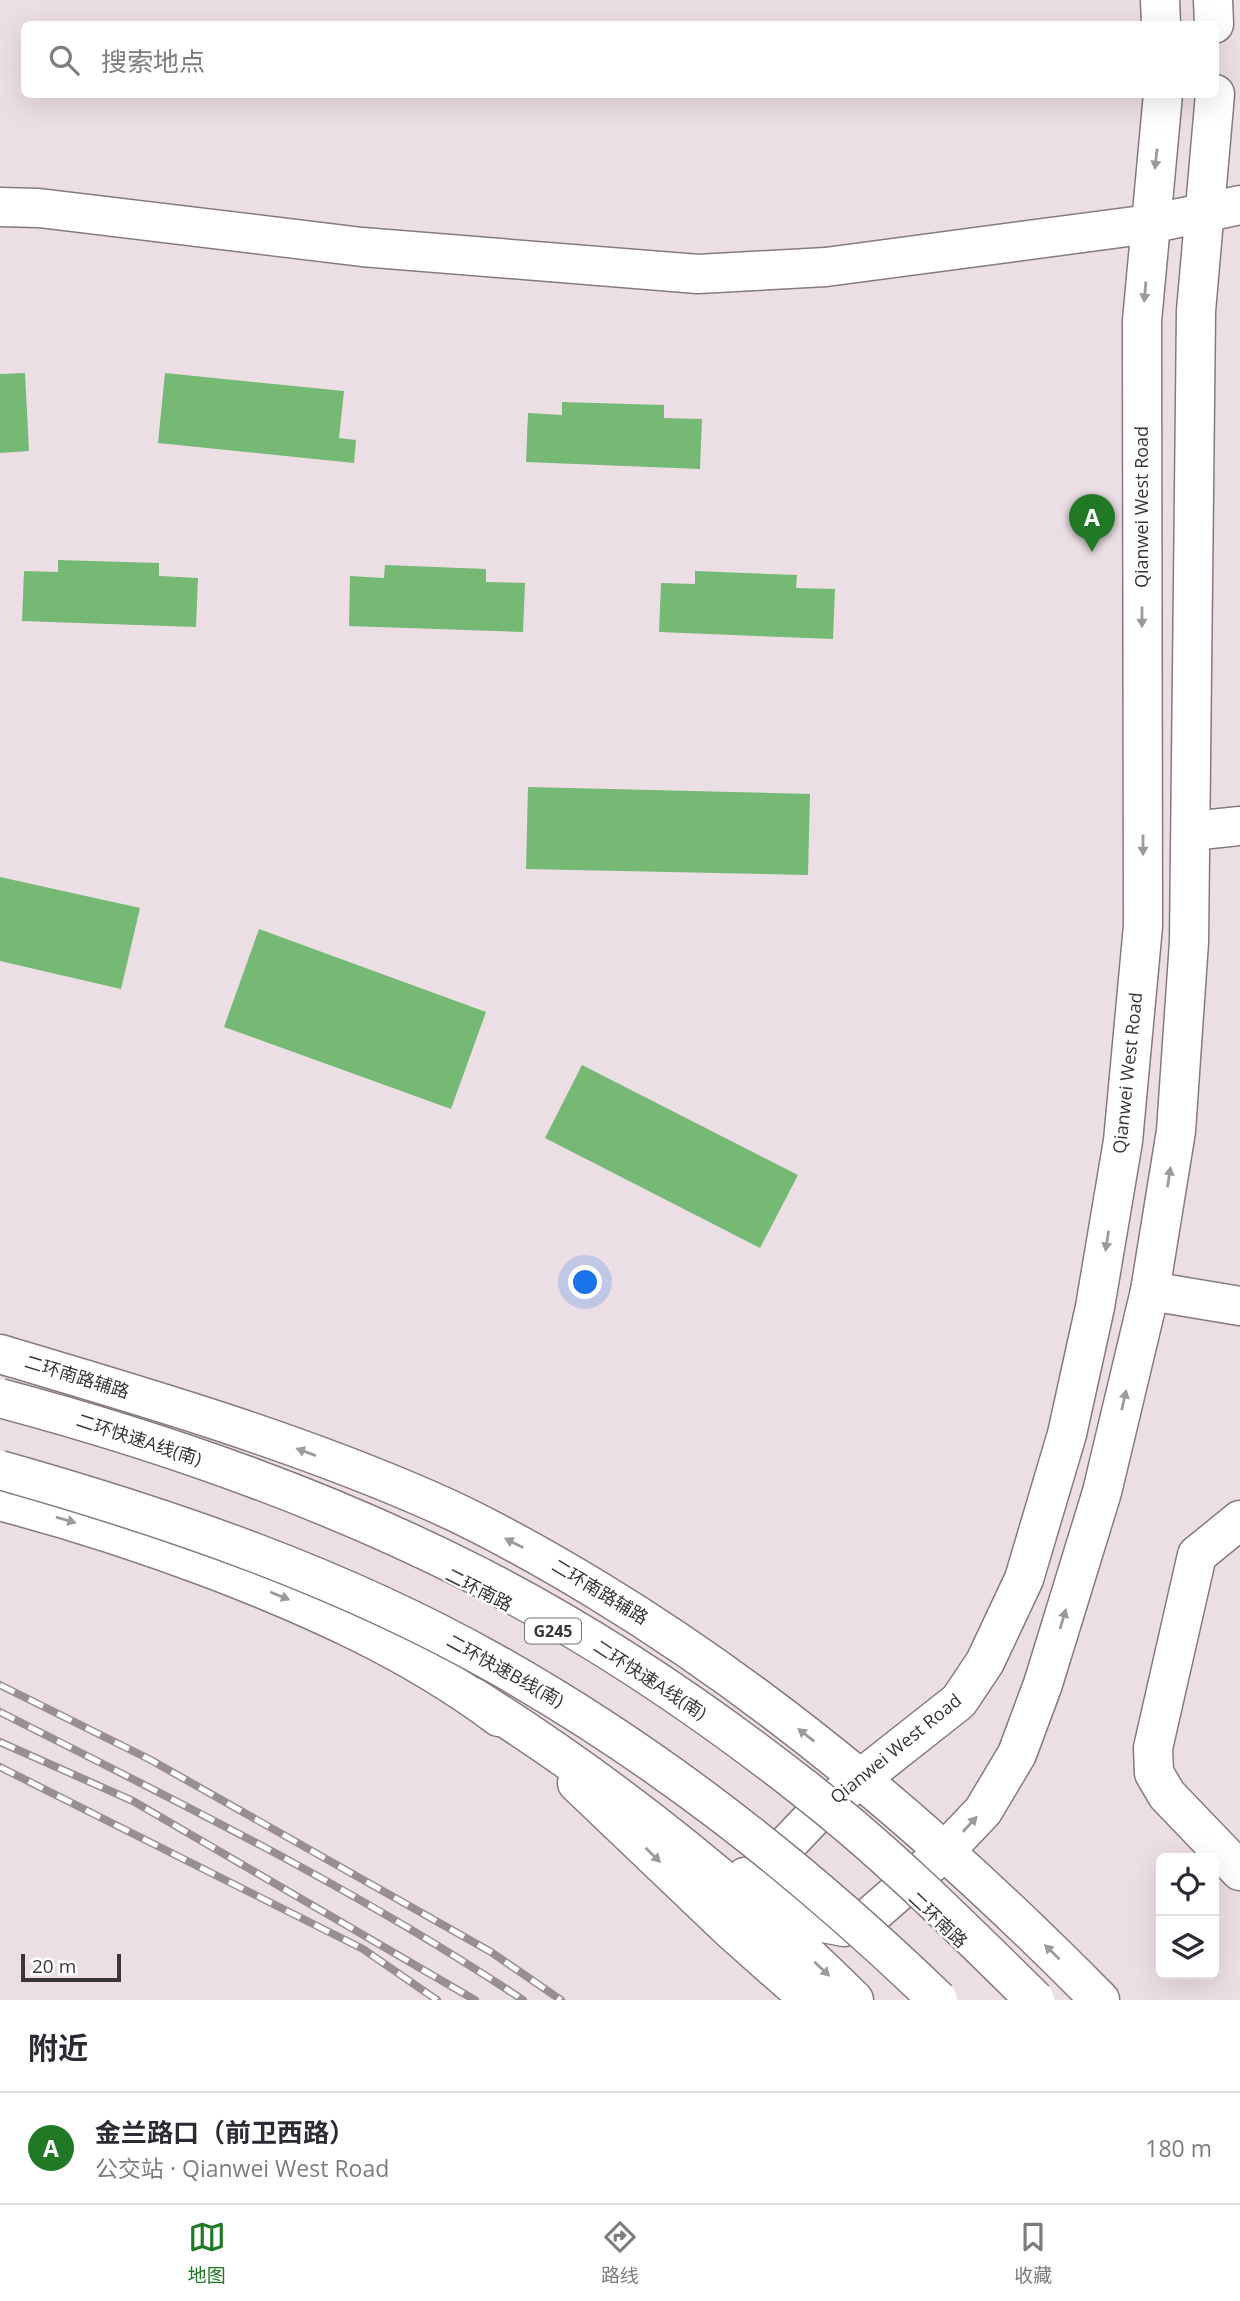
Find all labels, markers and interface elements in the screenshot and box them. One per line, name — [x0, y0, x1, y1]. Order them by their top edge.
search box — [21, 21, 1219, 98]
icon: search — [45, 41, 83, 79]
text: 搜索地点 — [101, 43, 205, 79]
one-way arrow — [1151, 148, 1162, 170]
one-way arrow — [1139, 281, 1150, 303]
street label: Qianwei West Road — [1129, 426, 1153, 588]
pin: A — [1069, 494, 1115, 552]
one-way arrow — [1137, 606, 1148, 628]
one-way arrow — [1137, 834, 1149, 856]
street label: Qianwei West Road — [1107, 991, 1147, 1155]
one-way arrow — [1164, 1165, 1175, 1187]
one-way arrow — [1101, 1231, 1112, 1253]
your location — [568, 1265, 602, 1299]
street label: 二环南路辅路 — [22, 1349, 132, 1403]
one-way arrow — [1119, 1388, 1130, 1410]
street label: 二环快速A线(南) — [74, 1408, 205, 1471]
one-way arrow — [296, 1446, 317, 1457]
one-way arrow — [55, 1515, 76, 1525]
one-way arrow — [504, 1538, 524, 1549]
street label: 二环南路辅路 — [548, 1553, 653, 1629]
street label: 二环南路 — [442, 1562, 517, 1616]
one-way arrow — [270, 1590, 291, 1601]
one-way arrow — [1058, 1608, 1069, 1629]
road number: G245 — [525, 1618, 581, 1644]
street label: 二环快速B线(南) — [443, 1628, 568, 1712]
street label: 二环快速A线(南) — [589, 1634, 712, 1725]
street label: Qianwei West Road — [825, 1688, 966, 1809]
one-way arrow — [798, 1727, 816, 1742]
one-way arrow — [962, 1816, 978, 1833]
one-way arrow — [644, 1847, 661, 1863]
map controls — [1156, 1853, 1219, 1979]
button: locate — [1156, 1853, 1219, 1916]
street label: 二环南路 — [904, 1886, 973, 1953]
button: layers — [1156, 1916, 1219, 1979]
one-way arrow — [1044, 1944, 1061, 1960]
scale bar — [21, 1951, 121, 1983]
text: 20 m — [32, 1953, 76, 1979]
one-way arrow — [813, 1961, 831, 1977]
text: 附近 — [28, 2027, 88, 2068]
text: 金兰路口（前卫西路） — [95, 2114, 355, 2150]
text: A — [43, 2132, 59, 2164]
text: 180 m — [1145, 2132, 1212, 2164]
text: 公交站 · Qianwei West Road — [95, 2152, 389, 2184]
tab: 地图 — [188, 2218, 226, 2288]
tab: 路线 — [601, 2218, 639, 2288]
tab: 收藏 — [1014, 2218, 1052, 2288]

